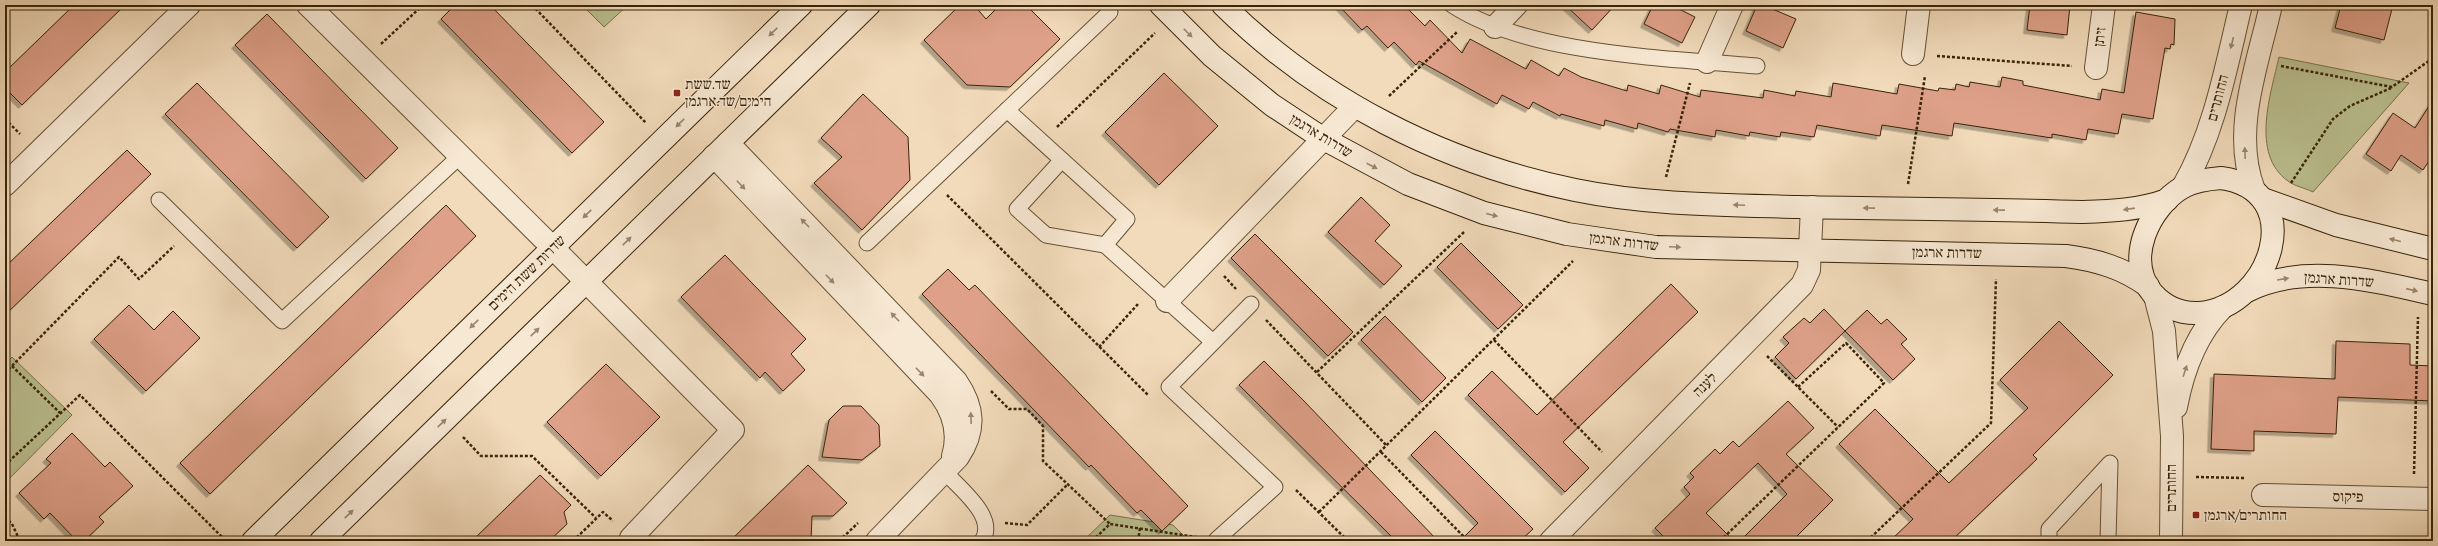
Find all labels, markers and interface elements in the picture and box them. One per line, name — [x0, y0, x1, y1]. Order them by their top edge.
street label: זיתן — [2089, 26, 2111, 48]
one-way arrow — [768, 27, 778, 37]
one-way arrow — [1183, 28, 1193, 38]
one-way arrow — [2229, 37, 2235, 49]
street label: החותרים — [2203, 72, 2233, 124]
place label: שד.ששת הימים/שד.ארגמן — [685, 75, 771, 111]
marker: שד.ששת הימים/שד.ארגמן — [672, 88, 682, 98]
street label: שדרות ארגמן — [1286, 110, 1356, 162]
one-way arrow — [675, 118, 685, 128]
one-way arrow — [2242, 146, 2248, 159]
one-way arrow — [1366, 162, 1378, 169]
one-way arrow — [736, 180, 745, 190]
one-way arrow — [1733, 202, 1745, 209]
one-way arrow — [1862, 205, 1875, 211]
one-way arrow — [2123, 206, 2135, 212]
one-way arrow — [1992, 207, 2005, 213]
one-way arrow — [582, 209, 592, 219]
one-way arrow — [1486, 212, 1498, 218]
one-way arrow — [800, 218, 810, 228]
street label: שדרות ארגמן — [1588, 228, 1660, 256]
street label: שדרות ששת הימים — [484, 231, 570, 315]
one-way arrow — [622, 236, 632, 246]
one-way arrow — [2389, 236, 2401, 242]
street label: שדרות ארגמן — [1912, 243, 1982, 263]
one-way arrow — [1669, 244, 1681, 251]
street label: שדרות ארגמן — [2303, 268, 2375, 292]
one-way arrow — [826, 274, 835, 284]
one-way arrow — [2277, 276, 2289, 282]
one-way arrow — [2406, 287, 2418, 293]
one-way arrow — [890, 312, 900, 322]
one-way arrow — [469, 320, 479, 329]
one-way arrow — [530, 327, 540, 337]
one-way arrow — [2183, 364, 2189, 376]
one-way arrow — [915, 368, 924, 377]
street label: לענה — [1689, 369, 1721, 401]
one-way arrow — [968, 411, 974, 424]
one-way arrow — [437, 418, 447, 428]
street label: החותרים — [2162, 464, 2181, 512]
street label: פיקוס — [2332, 487, 2364, 507]
place label: החותרים/ארגמן — [2204, 506, 2287, 525]
one-way arrow — [344, 509, 354, 519]
marker: החותרים/ארגמן — [2191, 510, 2201, 520]

